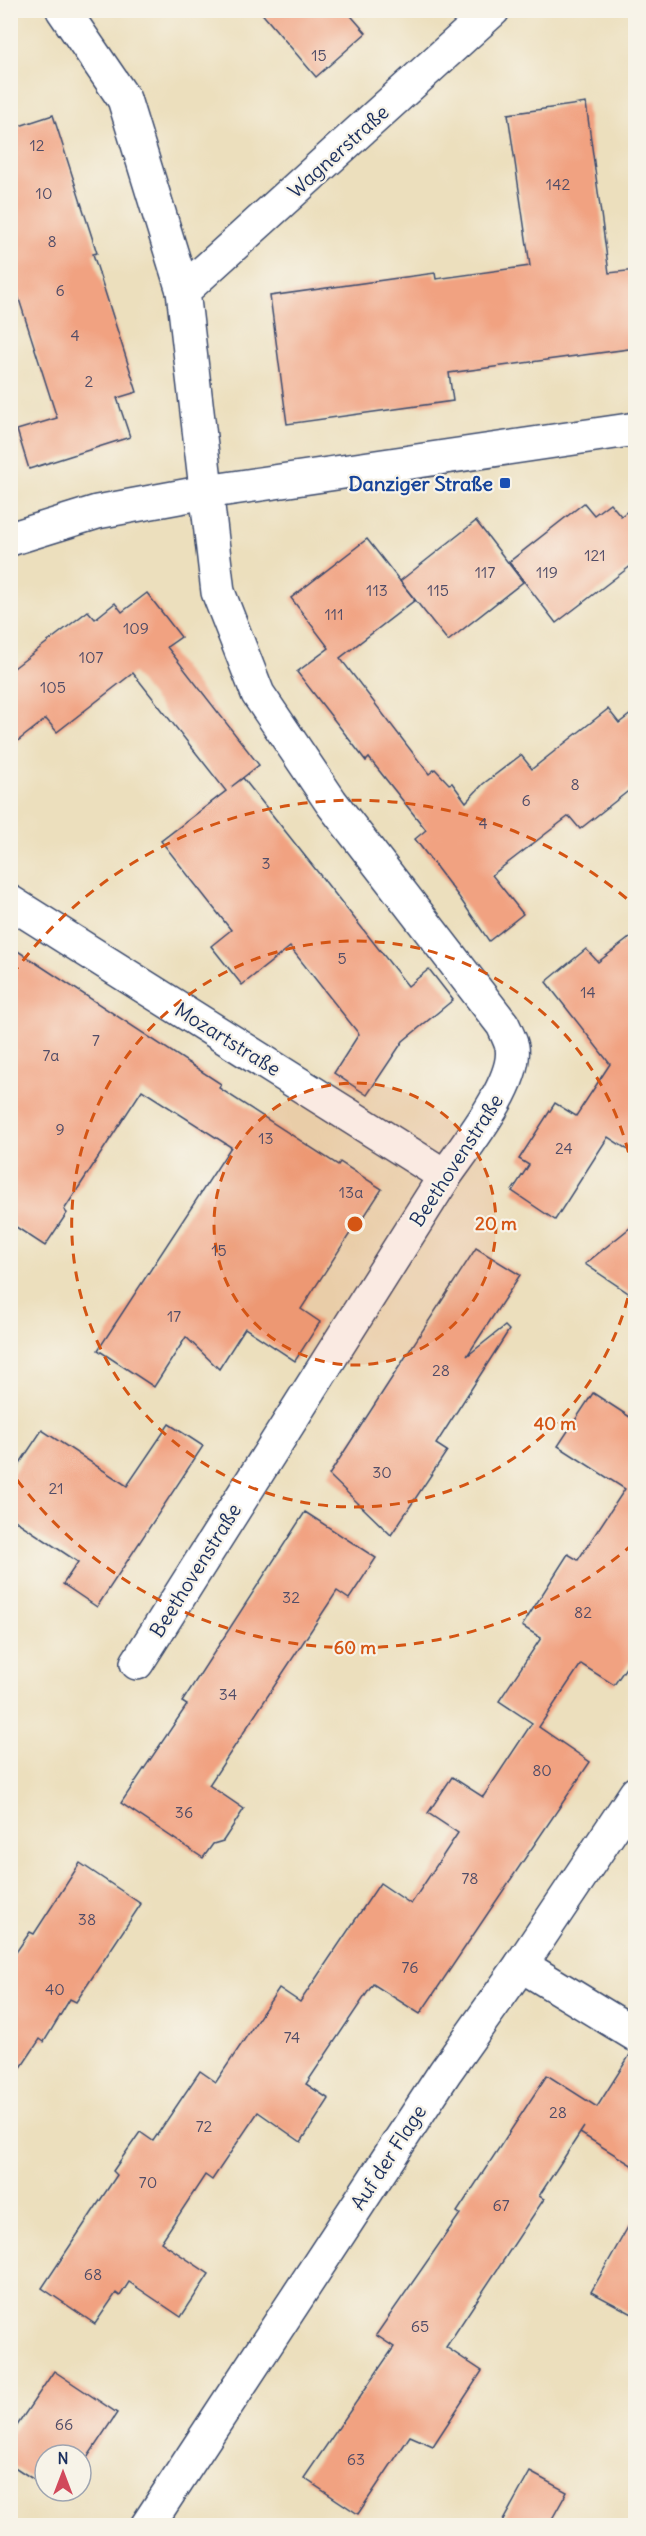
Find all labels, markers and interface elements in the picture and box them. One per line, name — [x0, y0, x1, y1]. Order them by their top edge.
house number: 15 — [311, 45, 327, 65]
street label: Wagnerstraße — [282, 99, 394, 203]
house number: 12 — [29, 135, 45, 155]
house number: 142 — [546, 174, 570, 194]
house number: 10 — [36, 183, 52, 203]
house number: 8 — [47, 231, 57, 251]
house number: 6 — [55, 280, 65, 300]
house number: 4 — [70, 325, 80, 345]
house number: 2 — [85, 371, 94, 391]
place label: Danziger Straße — [348, 471, 493, 496]
marker: Danziger Straße — [498, 476, 512, 490]
house number: 121 — [584, 545, 606, 565]
house number: 117 — [475, 562, 495, 582]
house number: 119 — [536, 562, 558, 582]
house number: 113 — [366, 580, 388, 600]
house number: 115 — [427, 580, 449, 600]
house number: 111 — [324, 604, 344, 624]
house number: 109 — [123, 618, 149, 638]
house number: 107 — [79, 647, 103, 667]
house number: 105 — [40, 677, 66, 697]
house number: 8 — [570, 774, 580, 794]
house number: 6 — [521, 790, 531, 810]
house number: 4 — [478, 813, 488, 833]
house number: 3 — [261, 853, 271, 873]
house number: 5 — [337, 948, 347, 968]
house number: 14 — [580, 982, 596, 1002]
street label: Mozartstraße — [171, 997, 285, 1081]
house number: 7 — [92, 1030, 100, 1050]
house number: 7a — [43, 1045, 59, 1065]
street label: Beethovenstraße — [404, 1089, 508, 1231]
house number: 9 — [55, 1119, 65, 1139]
house number: 13 — [258, 1128, 274, 1148]
house number: 24 — [555, 1138, 573, 1158]
house number: 13a — [339, 1182, 363, 1202]
text: 20 m — [475, 1212, 517, 1235]
centre of rings — [345, 1214, 365, 1234]
house number: 15 — [211, 1240, 227, 1260]
house number: 17 — [167, 1306, 181, 1326]
house number: 28 — [432, 1360, 450, 1380]
text: 40 m — [534, 1412, 576, 1435]
house number: 30 — [372, 1462, 392, 1482]
house number: 21 — [48, 1478, 64, 1498]
street label: Beethovenstraße — [144, 1498, 246, 1642]
house number: 32 — [282, 1587, 300, 1607]
house number: 82 — [574, 1602, 592, 1622]
text: 60 m — [334, 1636, 376, 1659]
house number: 34 — [219, 1684, 237, 1704]
house number: 80 — [532, 1760, 552, 1780]
house number: 36 — [175, 1802, 193, 1822]
house number: 78 — [461, 1868, 479, 1888]
house number: 38 — [78, 1909, 96, 1929]
house number: 76 — [402, 1957, 418, 1977]
house number: 40 — [45, 1979, 65, 1999]
house number: 74 — [284, 2027, 300, 2047]
street label: Auf der Flage — [345, 2100, 431, 2214]
house number: 28 — [549, 2102, 567, 2122]
house number: 72 — [196, 2116, 213, 2136]
house number: 70 — [139, 2172, 157, 2192]
house number: 67 — [492, 2195, 510, 2215]
house number: 68 — [84, 2264, 102, 2284]
house number: 65 — [411, 2316, 429, 2336]
house number: 66 — [55, 2414, 73, 2434]
north arrow — [33, 2443, 93, 2503]
text: N — [57, 2448, 69, 2468]
house number: 63 — [347, 2449, 365, 2469]

